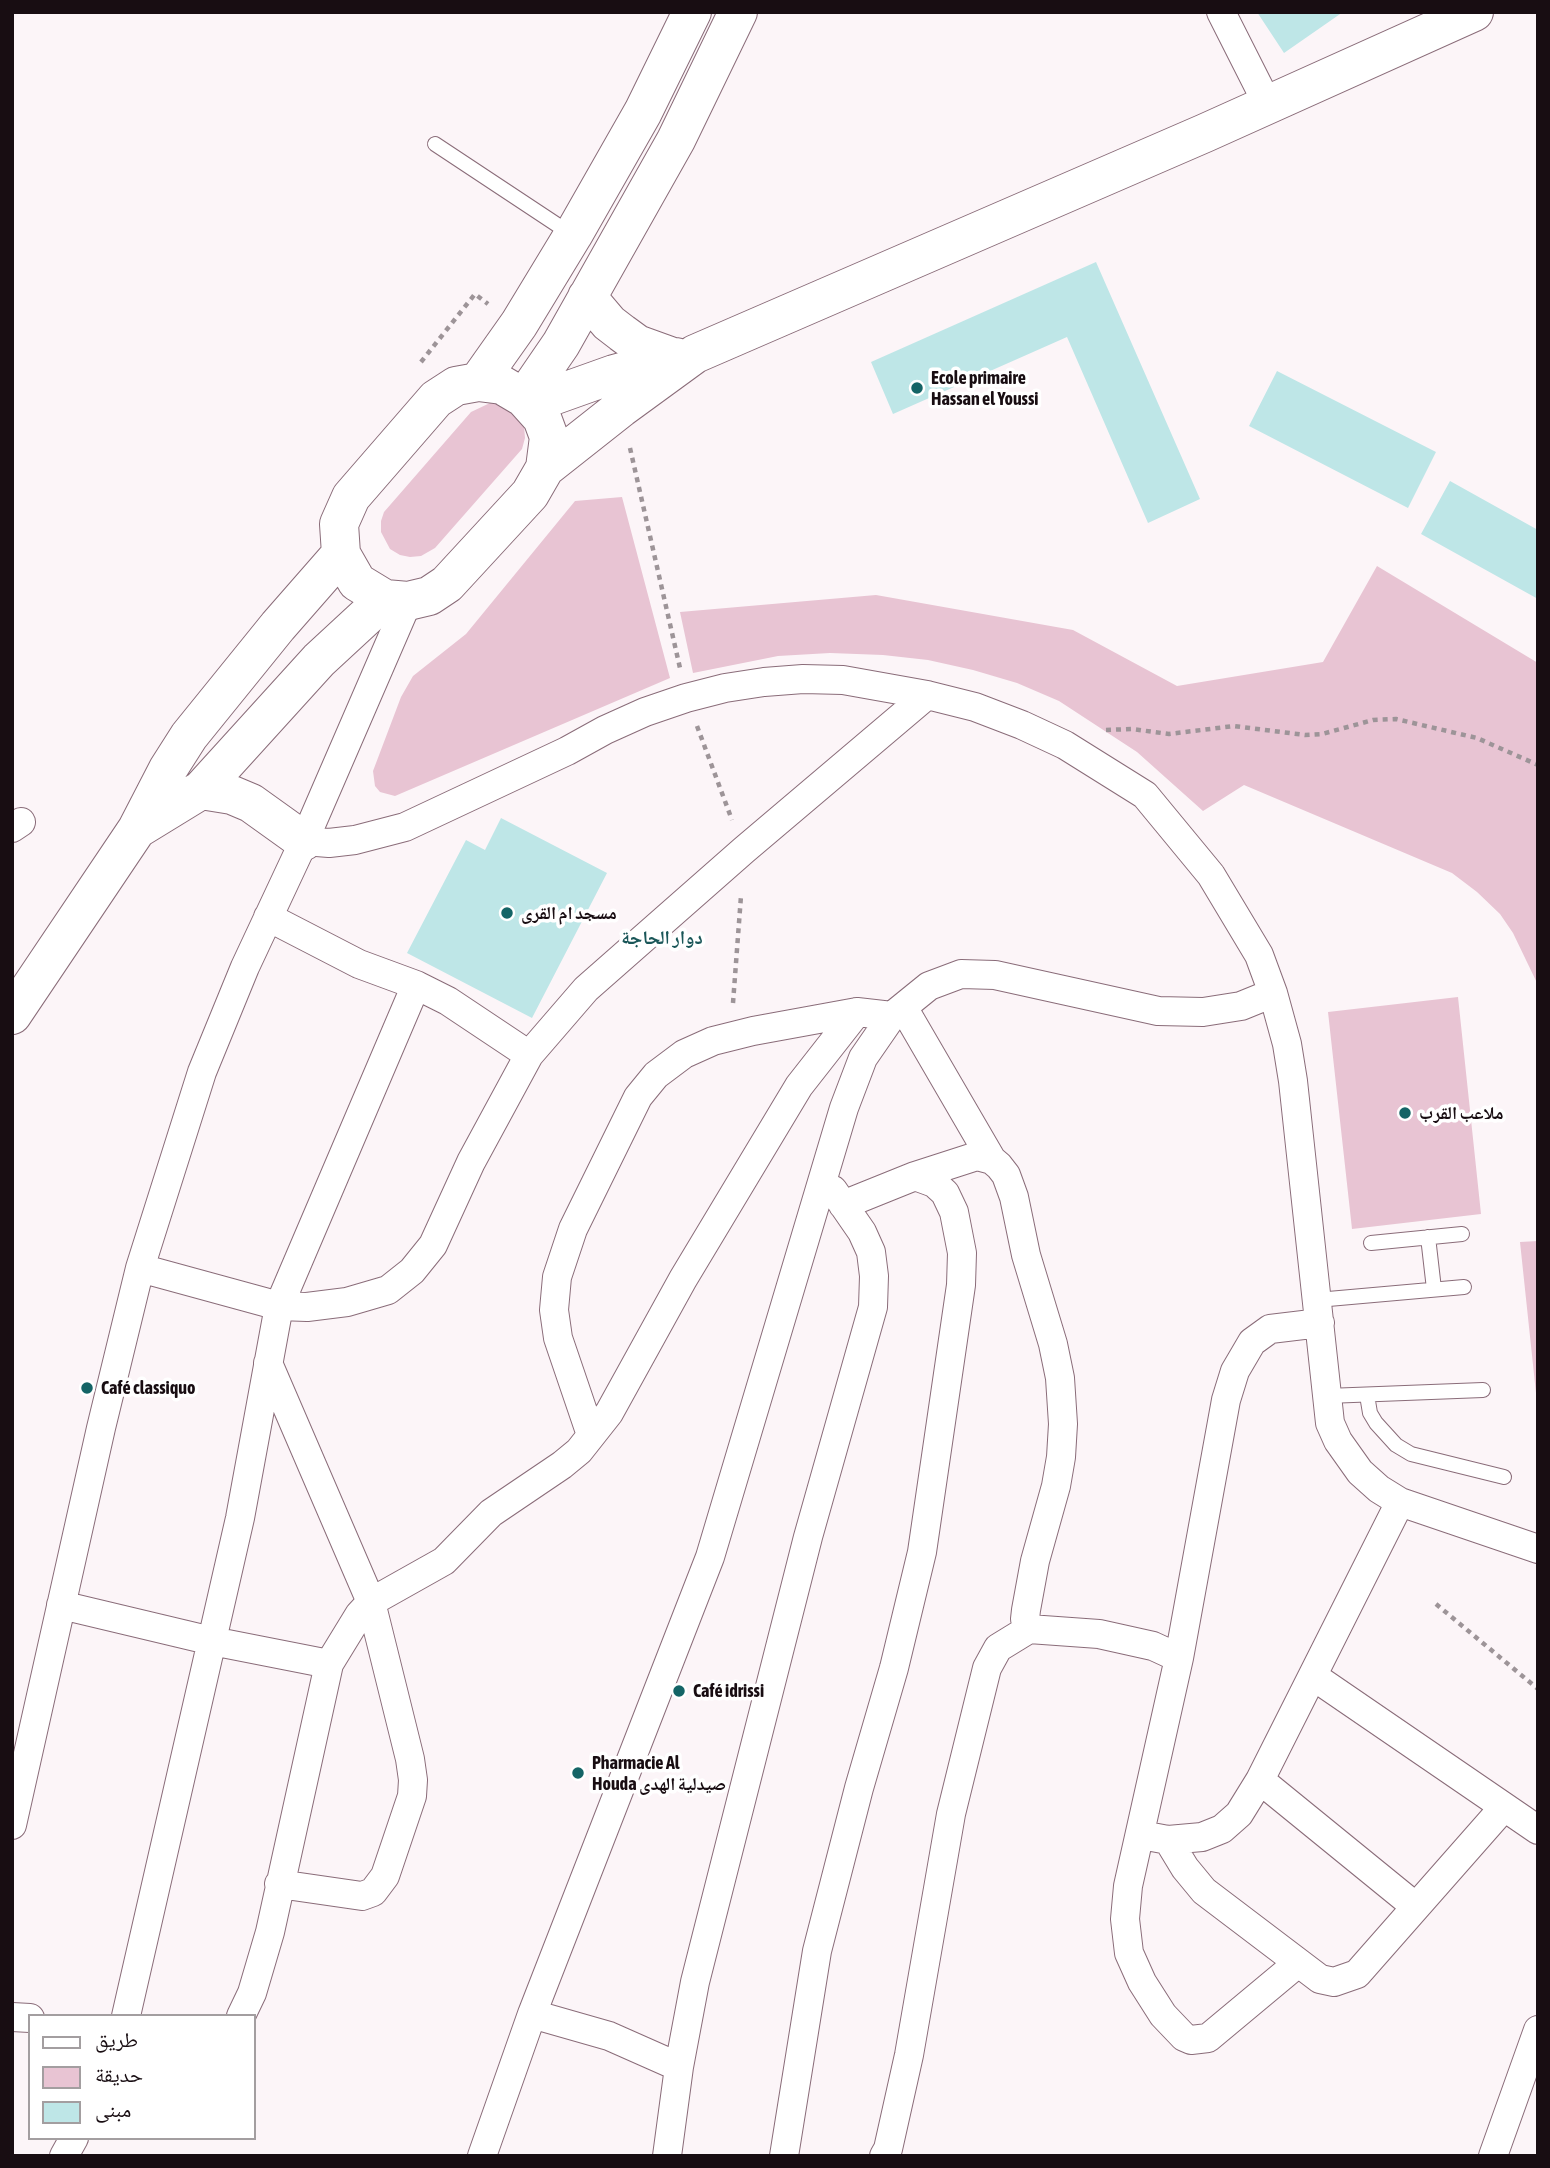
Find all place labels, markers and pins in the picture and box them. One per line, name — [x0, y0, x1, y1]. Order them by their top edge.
place label: Ecole primaire Hassan el Youssi — [931, 367, 1038, 410]
marker: Ecole primaire Hassan el Youssi — [909, 380, 925, 396]
place label: مسجد ام القرى — [521, 902, 617, 924]
marker: مسجد ام القرى — [499, 905, 515, 921]
place label: ملاعب القرب — [1419, 1102, 1503, 1124]
marker: ملاعب القرب — [1397, 1105, 1413, 1121]
place label: Café classiquo — [101, 1377, 195, 1399]
marker: Café classiquo — [79, 1380, 95, 1396]
place label: Café idrissi — [693, 1680, 764, 1702]
marker: Café idrissi — [671, 1683, 687, 1699]
place label: Pharmacie Al Houda صيدلية الهدى — [592, 1752, 726, 1795]
marker: Pharmacie Al Houda صيدلية الهدى — [570, 1765, 586, 1781]

